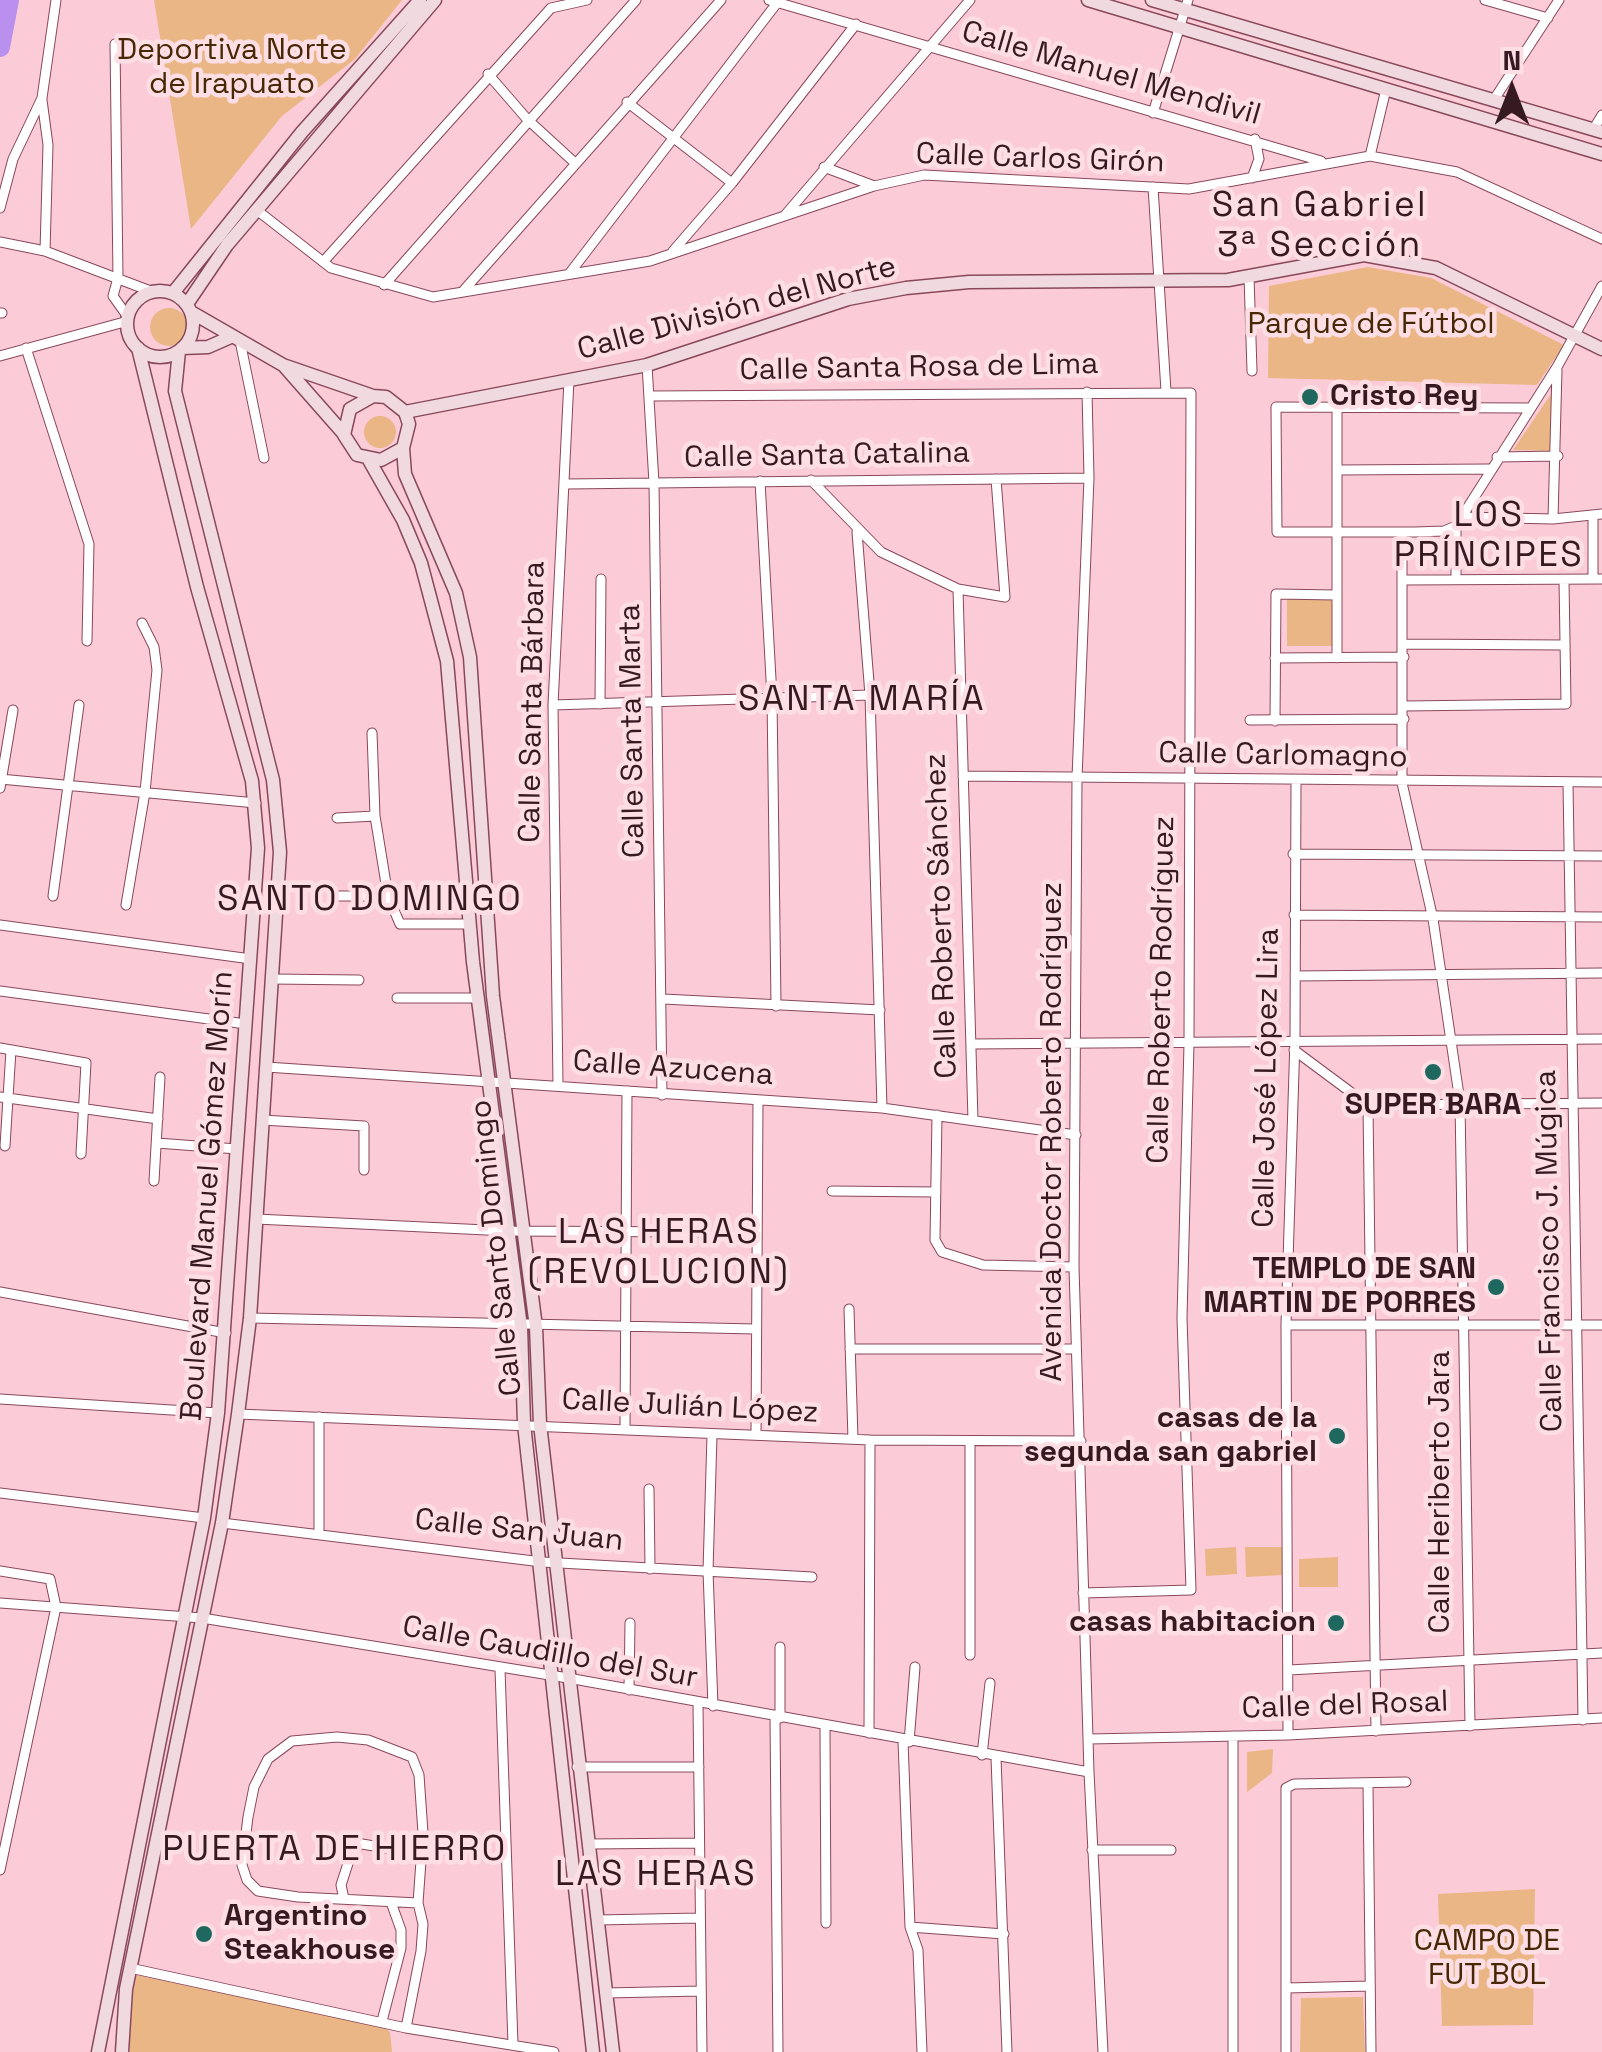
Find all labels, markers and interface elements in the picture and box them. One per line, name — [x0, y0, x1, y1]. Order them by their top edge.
street label: Calle Manuel Mendivil — [958, 14, 1264, 134]
park label: Deportiva Norte de Irapuato — [117, 33, 347, 104]
north arrow — [1462, 40, 1562, 140]
text: N — [1503, 42, 1521, 78]
street label: Calle Carlos Girón — [915, 137, 1165, 181]
district label: San Gabriel 3ª Sección — [1212, 186, 1428, 268]
street label: Calle División del Norte — [574, 249, 900, 369]
park label: Parque de Fútbol — [1247, 307, 1495, 343]
street label: Calle Santa Rosa de Lima — [739, 347, 1099, 389]
place label: Cristo Rey — [1330, 379, 1478, 415]
marker: Cristo Rey — [1299, 386, 1321, 408]
street label: Calle Santa Catalina — [684, 436, 970, 476]
district label: LOS PRÍNCIPES — [1394, 496, 1584, 578]
street label: Calle Santa Bárbara — [513, 561, 553, 843]
street label: Calle Santa Marta — [613, 603, 653, 859]
district label: SANTA MARÍA — [738, 680, 986, 722]
street label: Calle Carlomagno — [1158, 736, 1408, 776]
street label: Calle Roberto Sánchez — [918, 753, 966, 1079]
street label: Calle Roberto Rodríguez — [1141, 816, 1183, 1164]
district label: SANTO DOMINGO — [217, 880, 523, 922]
street label: Avenida Doctor Roberto Rodríguez — [1035, 882, 1071, 1382]
street label: Calle José López Lira — [1246, 928, 1288, 1228]
street label: Boulevard Manuel Gómez Morín — [174, 970, 242, 1422]
street label: Calle Azucena — [572, 1044, 774, 1094]
marker: SUPER BARA — [1422, 1061, 1444, 1083]
street label: Calle Francisco J. Múgica — [1529, 1070, 1571, 1432]
place label: SUPER BARA — [1345, 1088, 1521, 1124]
street label: Calle Santo Domingo — [464, 1098, 530, 1398]
district label: LAS HERAS (REVOLUCION) — [528, 1213, 790, 1295]
place label: TEMPLO DE SAN MARTIN DE PORRES — [1203, 1252, 1476, 1322]
marker: TEMPLO DE SAN MARTIN DE PORRES — [1485, 1276, 1507, 1298]
street label: Calle Heriberto Jara — [1423, 1350, 1459, 1634]
street label: Calle Julián López — [561, 1382, 819, 1432]
place label: casas de la segunda san gabriel — [1024, 1401, 1317, 1472]
marker: casas de la segunda san gabriel — [1326, 1425, 1348, 1447]
street label: Calle San Juan — [413, 1502, 625, 1560]
place label: casas habitacion — [1069, 1605, 1316, 1641]
street label: Calle Caudillo del Sur — [400, 1609, 700, 1697]
marker: casas habitacion — [1325, 1612, 1347, 1634]
street label: Calle del Rosal — [1241, 1684, 1449, 1728]
district label: PUERTA DE HIERRO — [162, 1830, 508, 1872]
district label: LAS HERAS — [555, 1855, 757, 1897]
place label: Argentino Steakhouse — [224, 1899, 395, 1970]
marker: Argentino Steakhouse — [193, 1923, 215, 1945]
park label: CAMPO DE FUT BOL — [1414, 1924, 1560, 1994]

